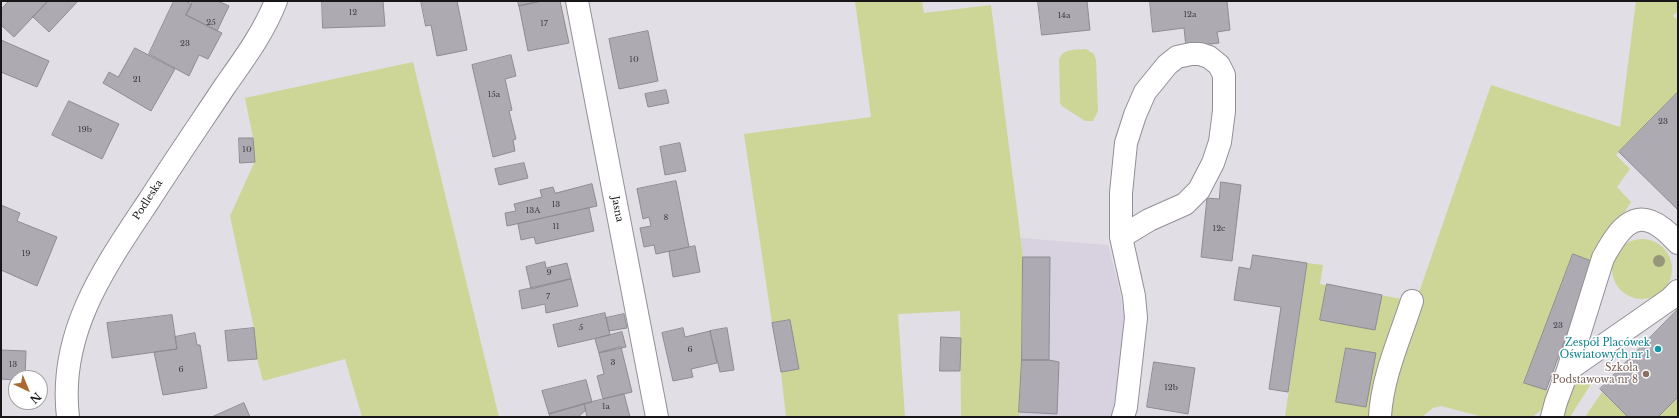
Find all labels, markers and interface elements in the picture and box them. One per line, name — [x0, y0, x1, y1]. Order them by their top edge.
house number: 12 — [349, 8, 357, 18]
house number: 12a — [1184, 10, 1196, 20]
house number: 14a — [1058, 11, 1070, 21]
house number: 25 — [206, 18, 216, 28]
house number: 17 — [540, 19, 548, 29]
house number: 23 — [180, 39, 190, 49]
house number: 10 — [629, 55, 639, 65]
house number: 21 — [133, 75, 141, 85]
house number: 15a — [488, 90, 500, 100]
house number: 23 — [1658, 117, 1668, 127]
house number: 19b — [78, 125, 92, 135]
house number: 10 — [242, 145, 252, 155]
street label: Podleska — [131, 178, 165, 222]
street label: Jasna — [609, 195, 625, 223]
house number: 13 — [552, 200, 560, 210]
house number: 13A — [526, 206, 540, 216]
house number: 8 — [664, 213, 668, 223]
house number: 11 — [552, 222, 560, 232]
house number: 12c — [1213, 224, 1225, 234]
house number: 19 — [22, 249, 30, 259]
house number: 9 — [546, 268, 552, 278]
house number: 7 — [546, 292, 550, 302]
house number: 23 — [1553, 321, 1563, 331]
house number: 5 — [579, 323, 583, 333]
place label: Zespół Placówek Oświatowych nr 1 — [1560, 337, 1650, 360]
marker: Zespół Placówek Oświatowych nr 1 — [1653, 344, 1663, 354]
house number: 6 — [687, 345, 693, 355]
house number: 3 — [611, 358, 615, 368]
house number: 13 — [9, 360, 17, 370]
place label: Szkoła Podstawowa nr 8 — [1552, 362, 1638, 386]
house number: 6 — [178, 365, 184, 375]
marker: Szkoła Podstawowa nr 8 — [1641, 369, 1651, 379]
north arrow — [8, 370, 48, 410]
house number: 12b — [1164, 383, 1178, 393]
text: N — [27, 389, 44, 407]
house number: 1a — [602, 402, 610, 412]

